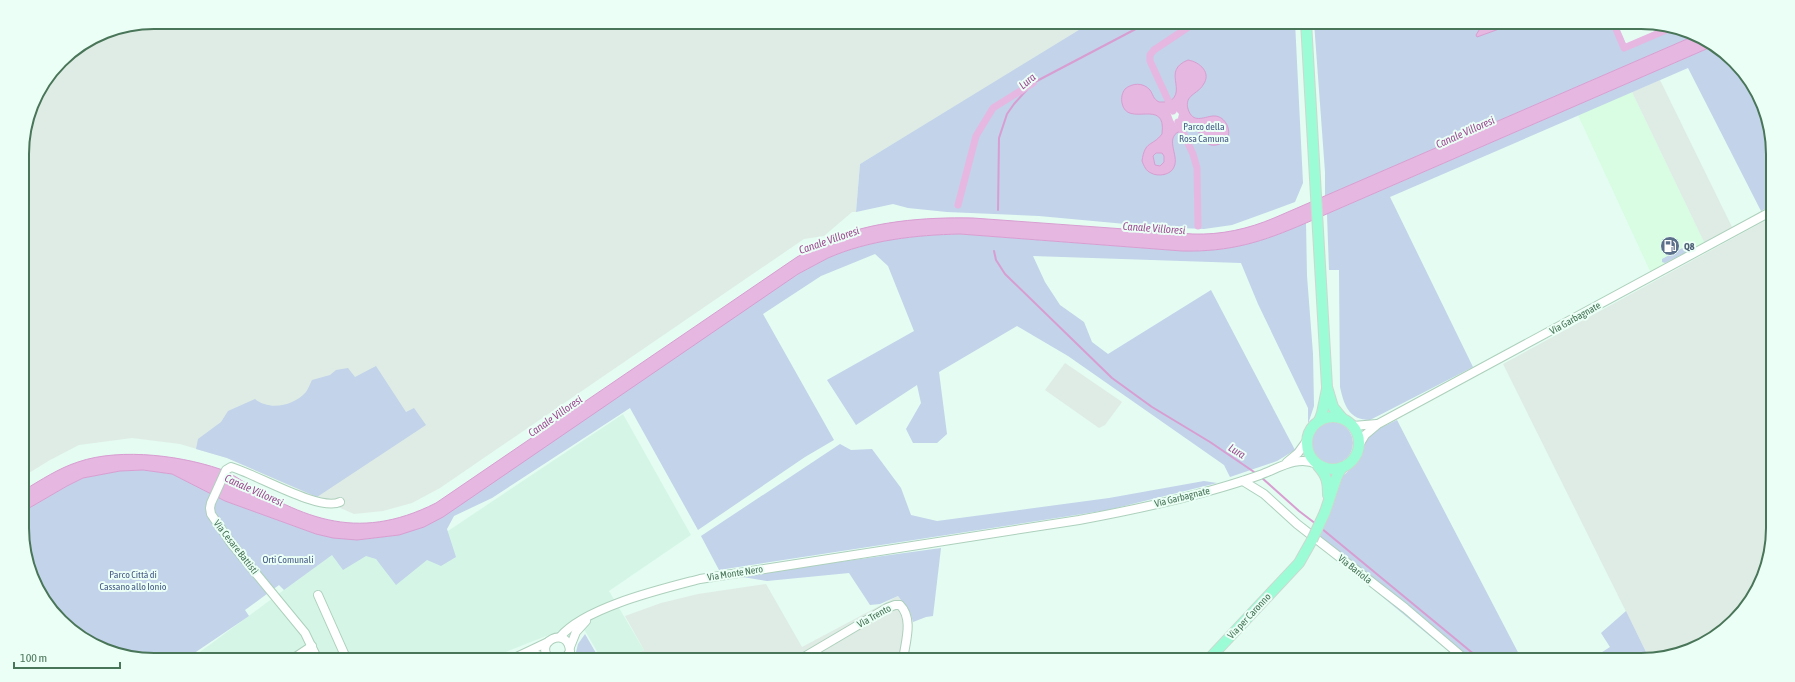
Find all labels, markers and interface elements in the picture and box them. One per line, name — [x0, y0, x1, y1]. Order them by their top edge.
water label: Lura — [1016, 71, 1038, 91]
water label: Canale Villoresi — [1434, 114, 1497, 150]
park label: Parco della Rosa Camuna — [1179, 121, 1229, 144]
water label: Canale Villoresi — [1122, 220, 1186, 236]
water label: Canale Villoresi — [797, 224, 861, 256]
fuel station icon: Q8 — [1659, 235, 1681, 257]
place label: Q8 — [1684, 241, 1695, 252]
street label: Via Garbagnate — [1548, 299, 1603, 337]
water label: Canale Villoresi — [526, 393, 585, 439]
water label: Lura — [1226, 441, 1248, 461]
water label: Canale Villoresi — [223, 472, 286, 508]
street label: Via Garbagnate — [1153, 485, 1211, 509]
street label: Via Cesare Battisti — [212, 518, 260, 576]
street label: Via Bariola — [1336, 552, 1374, 586]
park label: Orti Comunali — [263, 554, 313, 565]
street label: Via Monte Nero — [706, 563, 764, 583]
park label: Parco Città di Cassano allo Ionio — [100, 569, 167, 592]
street label: Via per Caronno — [1225, 591, 1273, 641]
street label: Via Trento — [855, 602, 893, 630]
scale bar — [14, 644, 120, 670]
text: 100 m — [20, 651, 47, 665]

